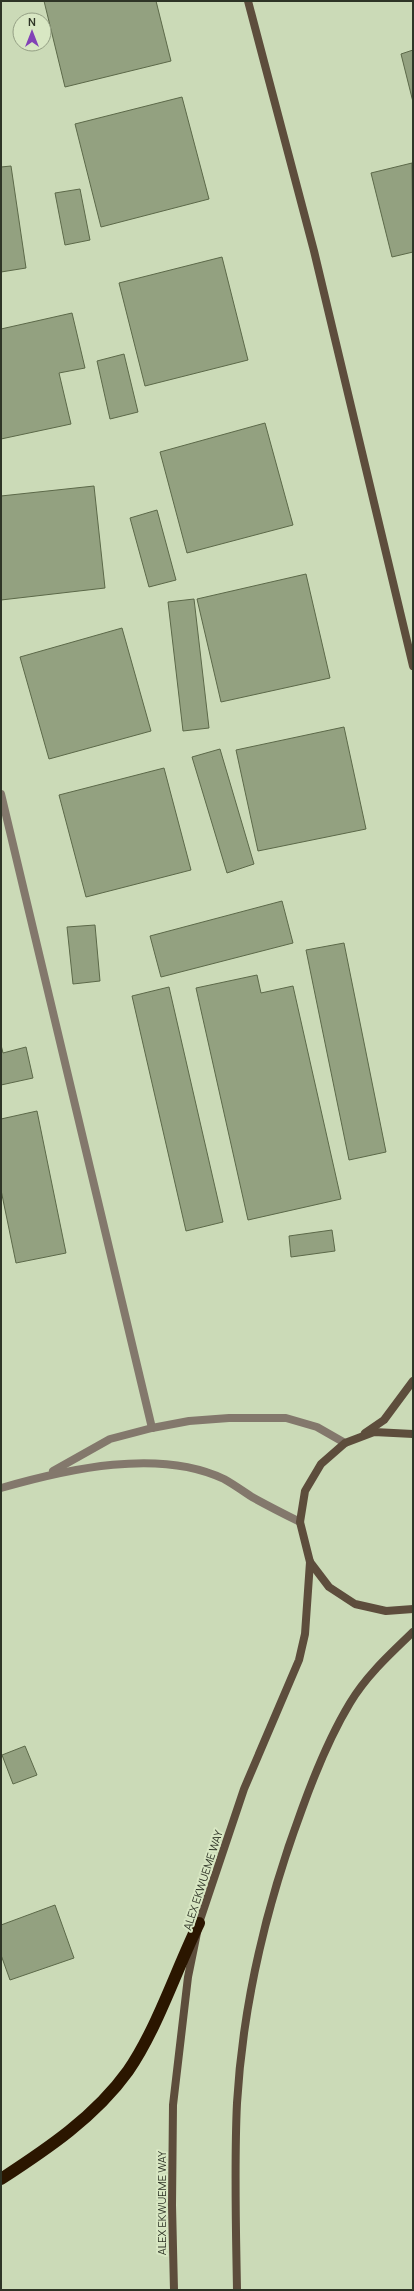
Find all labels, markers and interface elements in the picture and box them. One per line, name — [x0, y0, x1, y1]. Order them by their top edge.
north arrow — [12, 12, 52, 52]
text: N — [28, 14, 36, 29]
street label: ALEX EKWUEME WAY — [179, 1827, 226, 1932]
street label: ALEX EKWUEME WAY — [154, 2150, 169, 2255]

